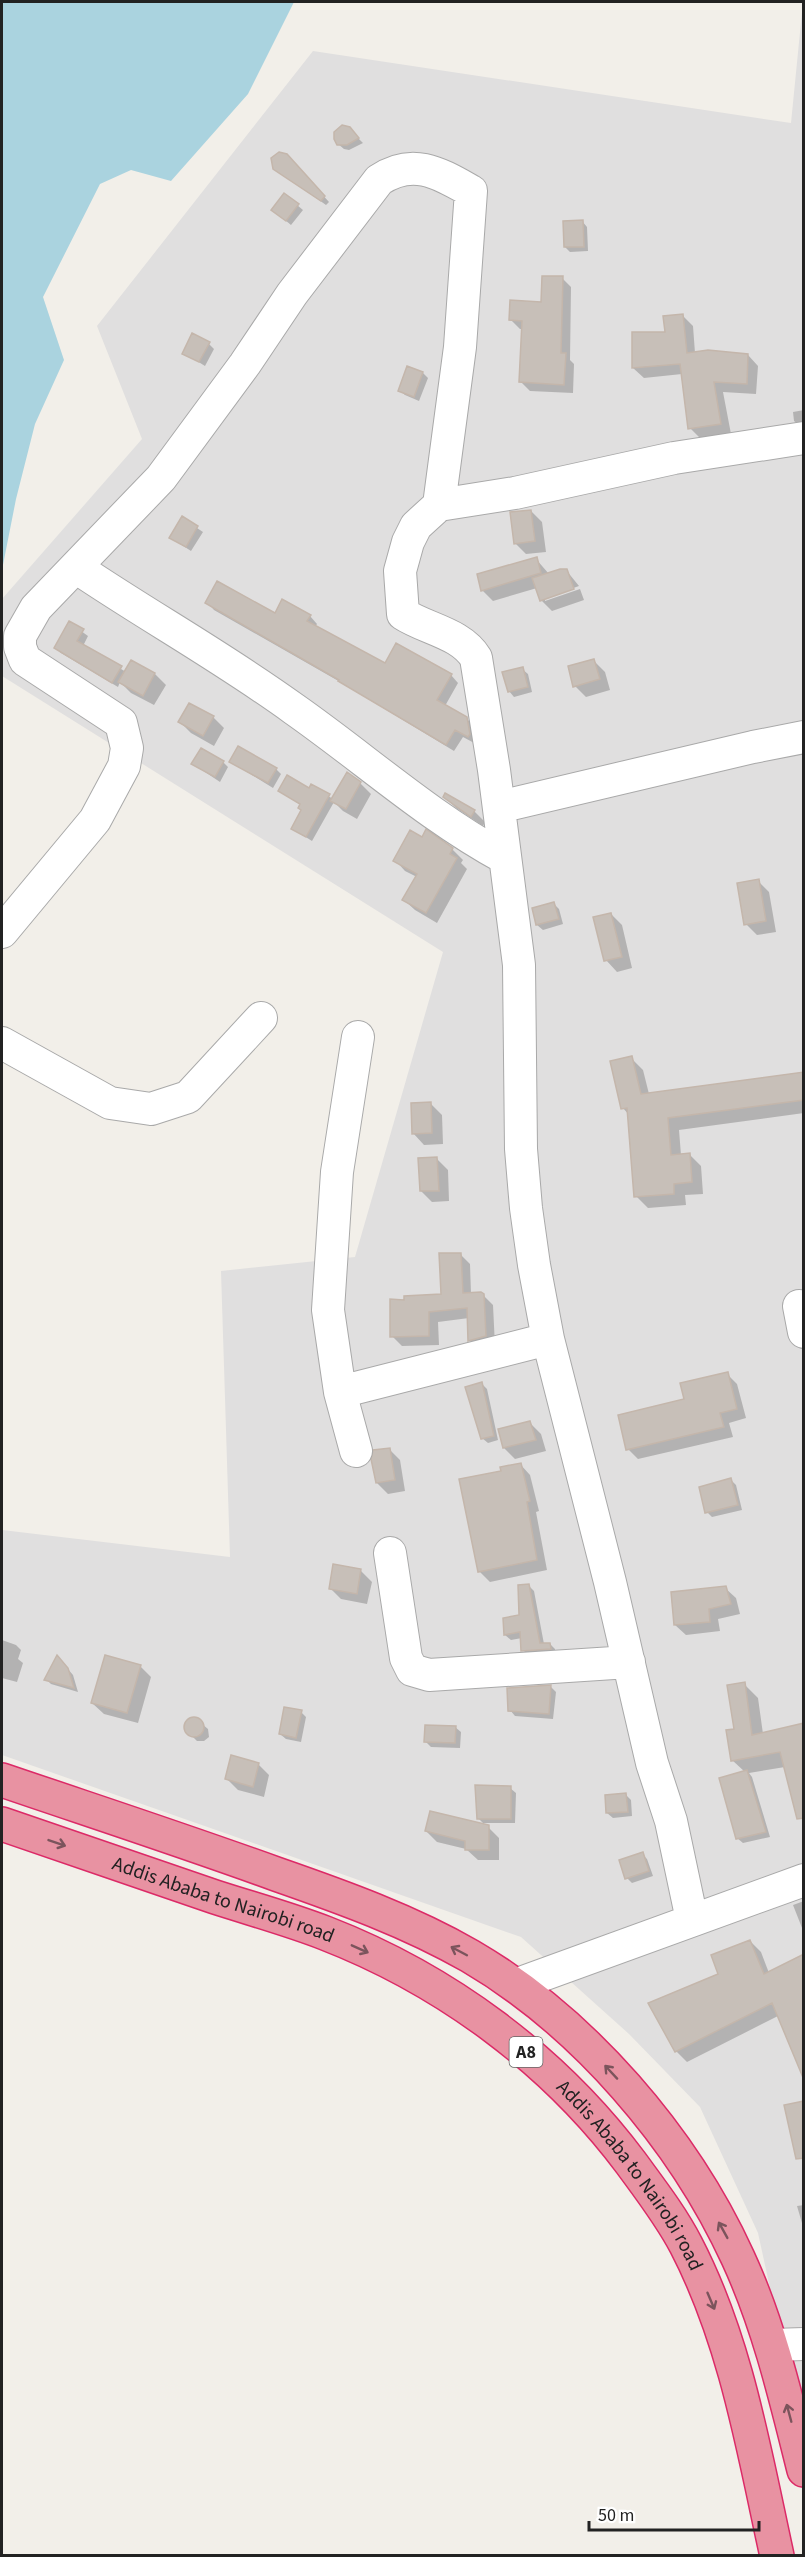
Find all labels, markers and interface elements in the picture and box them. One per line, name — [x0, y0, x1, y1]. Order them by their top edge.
one-way arrow — [47, 1838, 66, 1849]
street label: Addis Ababa to Nairobi road — [109, 1850, 338, 1950]
one-way arrow — [350, 1943, 368, 1955]
one-way arrow — [451, 1944, 469, 1956]
road number: A8 — [510, 2037, 542, 2067]
one-way arrow — [604, 2064, 618, 2079]
street label: Addis Ababa to Nairobi road — [550, 2074, 710, 2275]
one-way arrow — [717, 2222, 729, 2239]
one-way arrow — [706, 2292, 717, 2310]
one-way arrow — [783, 2404, 795, 2423]
scale bar — [589, 2494, 758, 2532]
text: 50 m — [598, 2503, 634, 2528]

